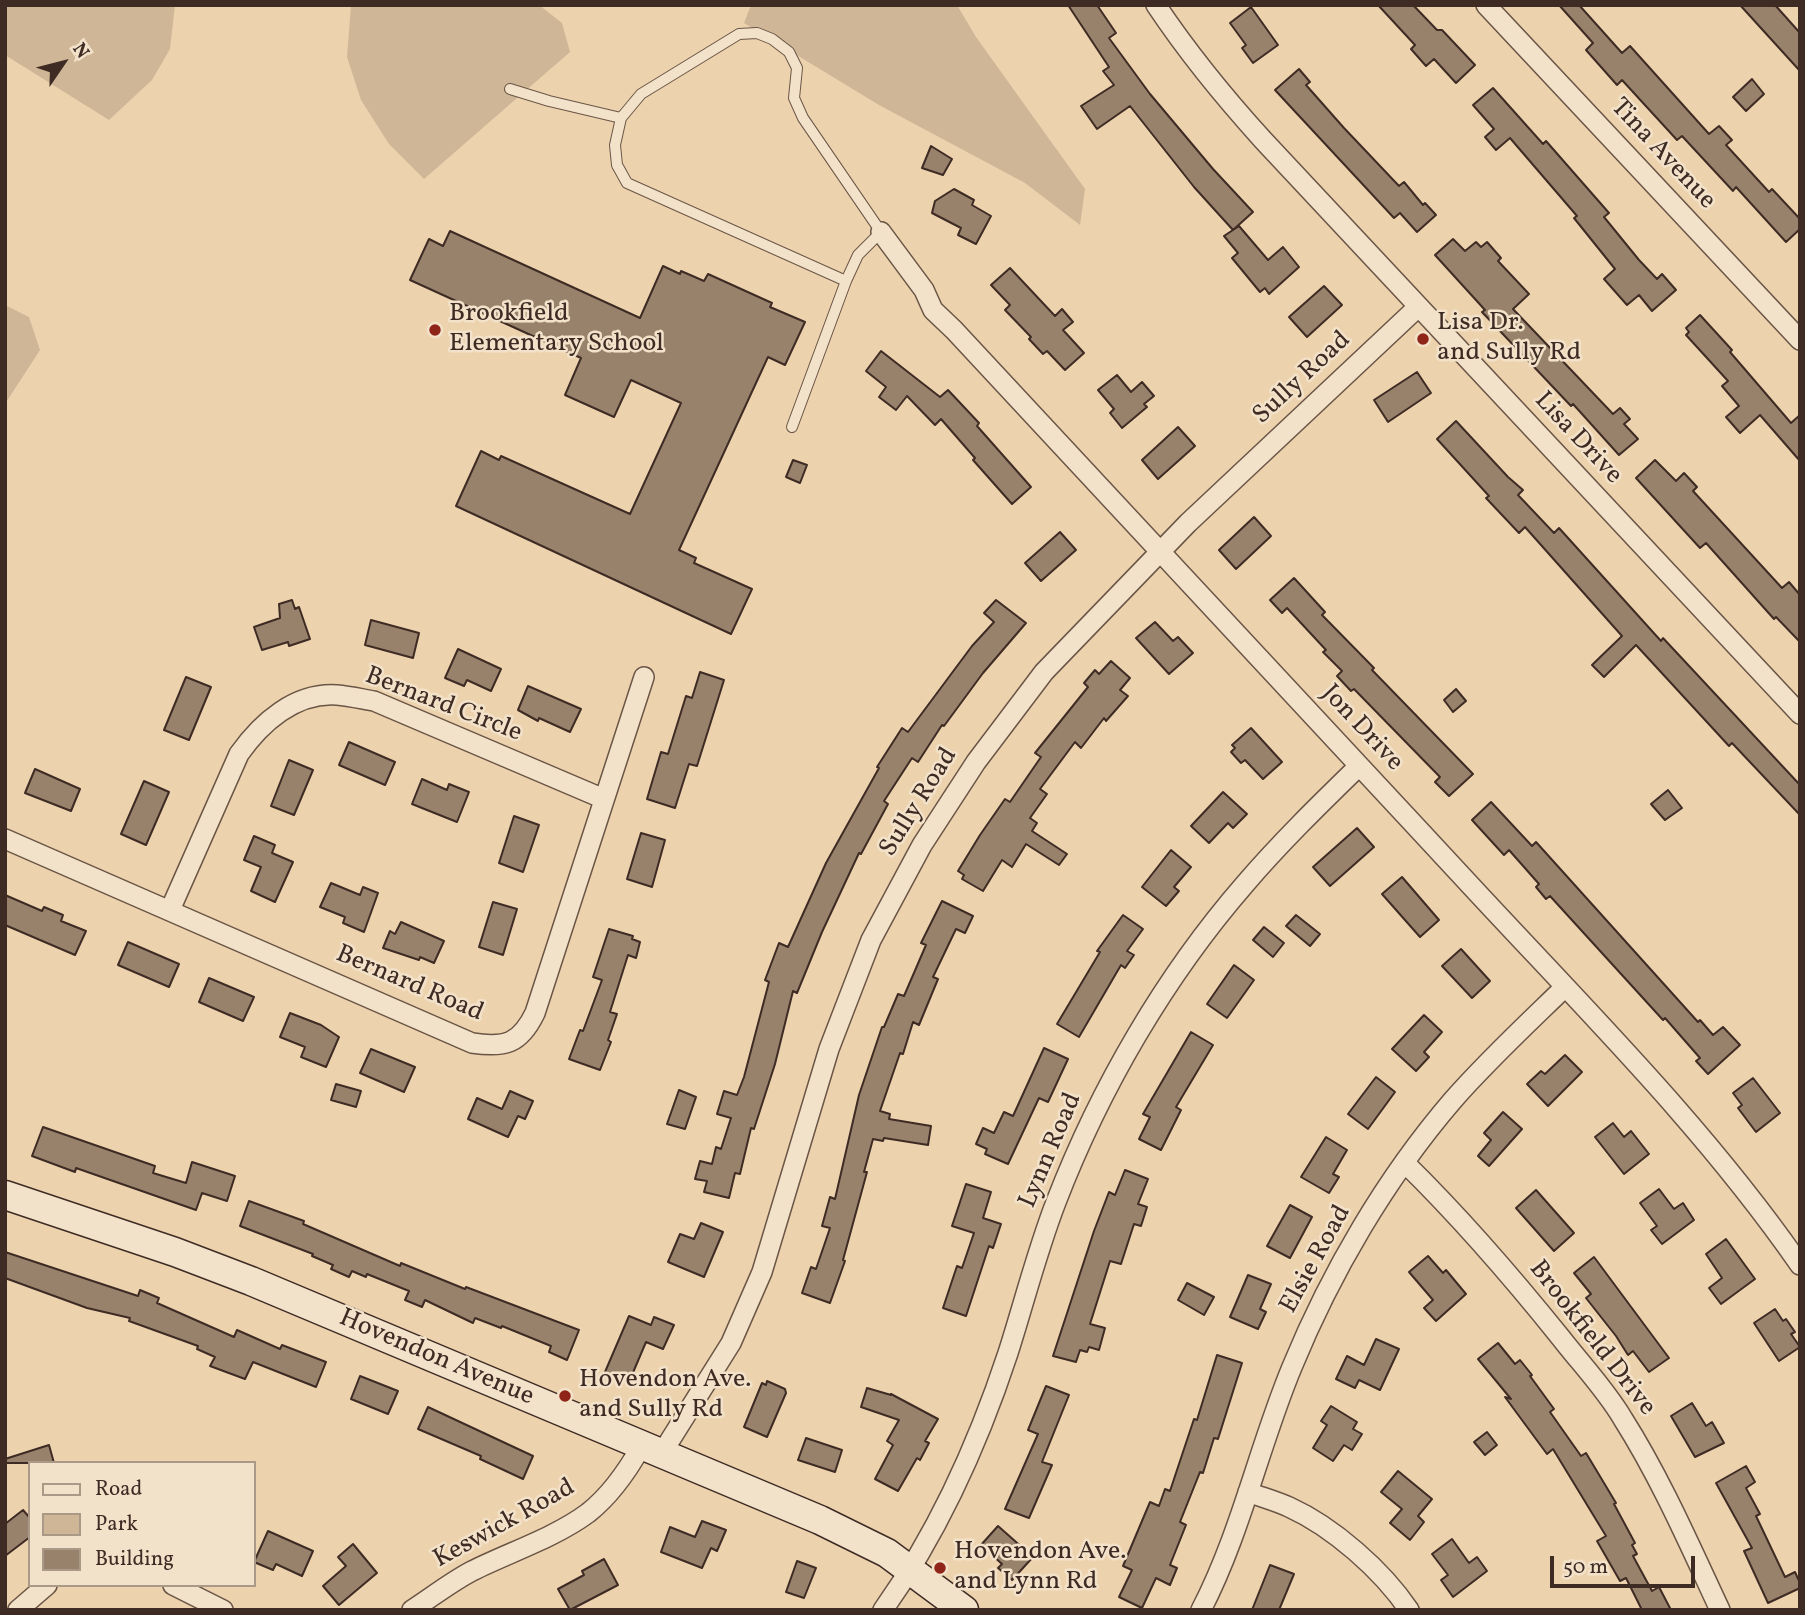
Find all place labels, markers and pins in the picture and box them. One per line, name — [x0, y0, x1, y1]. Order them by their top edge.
place label: Brookfield Elementary School — [449, 299, 664, 360]
place label: Lisa Dr. and Sully Rd — [1437, 308, 1581, 370]
marker: Brookfield Elementary School — [427, 322, 443, 338]
marker: Lisa Dr. and Sully Rd — [1415, 331, 1431, 347]
place label: Hovendon Ave. and Sully Rd — [579, 1365, 751, 1426]
marker: Hovendon Ave. and Sully Rd — [557, 1388, 573, 1404]
place label: Hovendon Ave. and Lynn Rd — [954, 1537, 1126, 1598]
marker: Hovendon Ave. and Lynn Rd — [932, 1560, 948, 1576]

